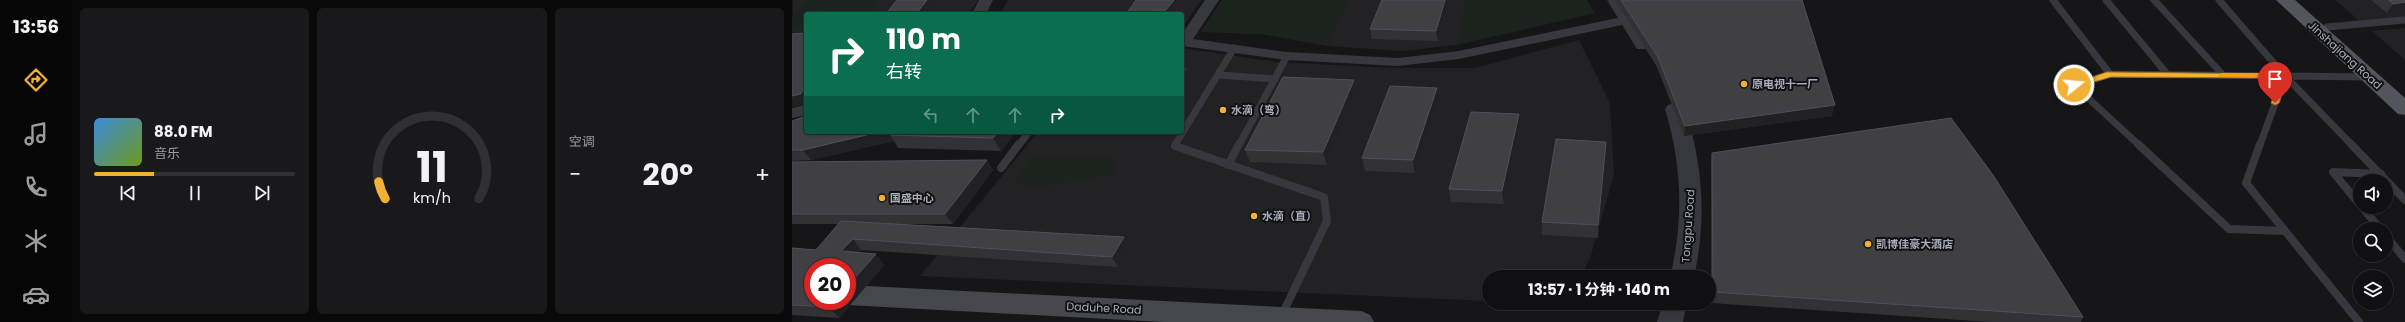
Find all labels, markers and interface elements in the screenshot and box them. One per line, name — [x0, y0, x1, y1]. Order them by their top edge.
text: 13:56 — [13, 14, 59, 39]
street label: Jinshajiang Road — [2304, 17, 2386, 93]
text: 110 m — [886, 20, 961, 59]
icon: right — [820, 28, 872, 80]
text: 右转 — [886, 59, 922, 84]
pin — [2258, 62, 2292, 103]
position arrow — [2053, 64, 2095, 106]
icon: directions — [22, 66, 50, 94]
icon: arrive — [2264, 68, 2286, 90]
place label: 原电视十一厂 — [1752, 76, 1818, 92]
marker: 原电视十一厂 — [1739, 79, 1749, 89]
place label: 水滴（弯） — [1231, 102, 1286, 118]
icon: left — [920, 104, 942, 126]
icon: ahead — [962, 104, 984, 126]
icon: ahead — [1004, 104, 1026, 126]
icon: right — [1046, 104, 1068, 126]
marker: 水滴（弯） — [1218, 105, 1228, 115]
icon: music — [22, 120, 50, 148]
text: 88.0 FM — [154, 121, 213, 142]
text: 空调 — [569, 132, 595, 151]
text: 11 — [416, 138, 448, 197]
text: 音乐 — [154, 144, 180, 163]
text: 20° — [643, 153, 693, 196]
text: − — [569, 159, 581, 190]
text: + — [755, 159, 770, 190]
icon: phone — [22, 173, 50, 201]
map controls — [2353, 174, 2393, 310]
button: sound — [2353, 174, 2393, 214]
icon: previous — [117, 182, 139, 204]
icon: pause — [184, 182, 206, 204]
icon: next — [251, 182, 273, 204]
text: km/h — [413, 188, 451, 208]
street label: Tongpu Road — [1677, 189, 1699, 263]
place label: 国盛中心 — [890, 190, 934, 206]
marker: 国盛中心 — [877, 193, 887, 203]
place label: 水滴（直） — [1262, 208, 1317, 224]
marker: 水滴（直） — [1249, 211, 1259, 221]
button: search — [2353, 222, 2393, 262]
icon: climate — [22, 227, 50, 255]
place label: 凯博佳豪大酒店 — [1876, 236, 1953, 252]
marker: 凯博佳豪大酒店 — [1863, 239, 1873, 249]
speed limit sign: 20 — [804, 258, 856, 310]
button: layers — [2353, 270, 2393, 310]
text: 13:57 · 1 分钟 · 140 m — [1528, 279, 1670, 300]
icon: car — [22, 281, 50, 309]
street label: Daduhe Road — [1066, 298, 1142, 318]

